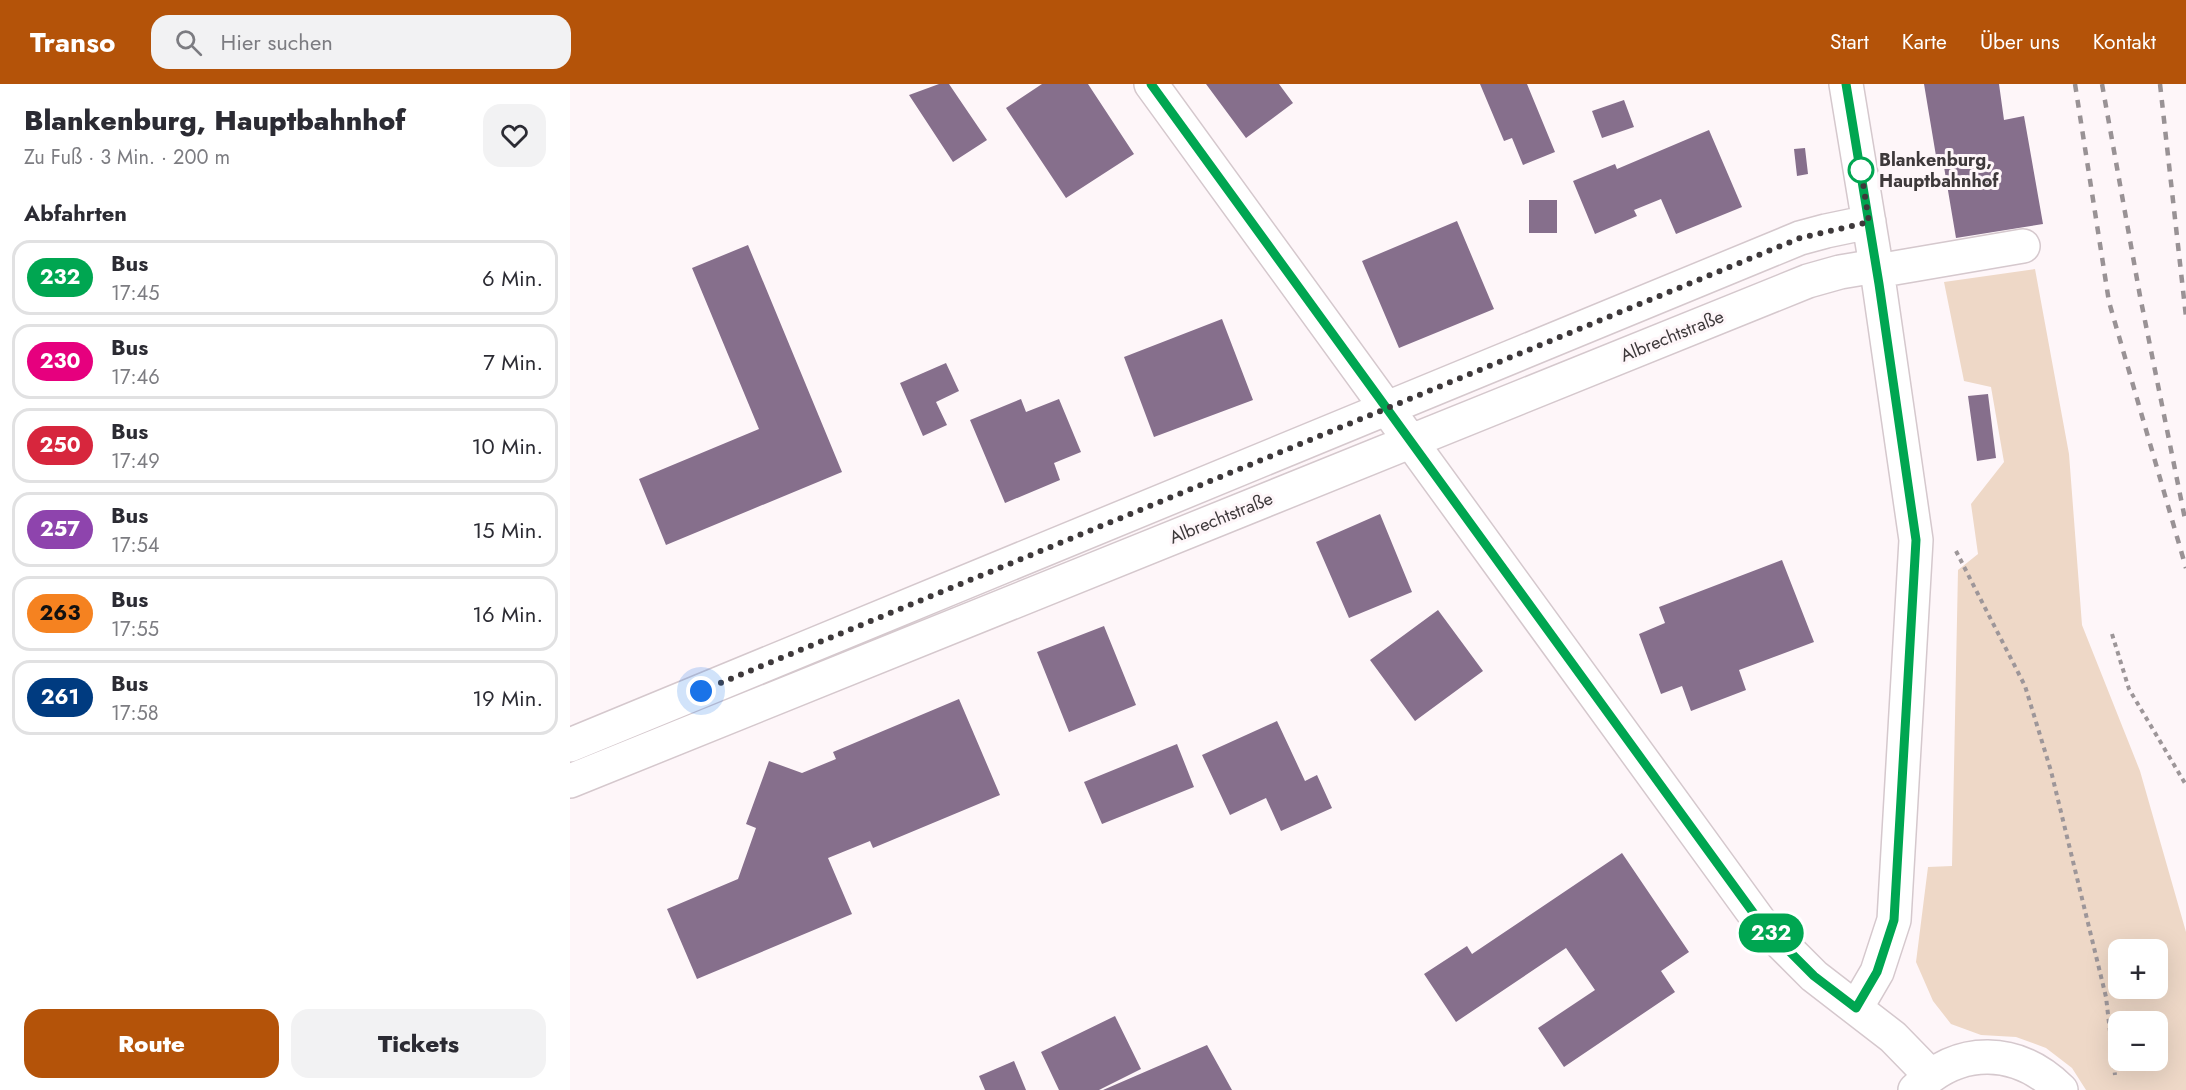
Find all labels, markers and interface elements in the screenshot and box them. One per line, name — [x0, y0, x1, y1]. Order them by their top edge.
search box — [151, 15, 571, 69]
text: Transo — [30, 22, 115, 63]
icon: search — [172, 26, 205, 59]
text: Hier suchen — [220, 26, 333, 58]
text: Start — [1830, 27, 1869, 57]
text: Karte — [1902, 27, 1947, 57]
text: Über uns — [1980, 27, 2060, 57]
text: Kontakt — [2093, 27, 2156, 57]
text: Blankenburg, Hauptbahnhof — [24, 100, 405, 141]
button: heart — [483, 104, 546, 167]
text: Zu Fuß · 3 Min. · 200 m — [24, 143, 230, 172]
place label: Blankenburg, Hauptbahnhof — [1879, 147, 1999, 194]
marker: Blankenburg, Hauptbahnhof — [1848, 157, 1874, 183]
text: Abfahrten — [24, 197, 127, 229]
text: Bus — [111, 247, 148, 279]
text: 232 — [40, 262, 80, 292]
text: 6 Min. — [482, 262, 543, 294]
text: 17:45 — [111, 279, 159, 308]
street label: Albrechtstraße — [1616, 303, 1728, 369]
text: Bus — [111, 331, 148, 363]
text: 230 — [40, 346, 80, 376]
text: 7 Min. — [483, 346, 543, 378]
text: 17:46 — [111, 363, 160, 392]
text: Bus — [111, 415, 148, 447]
text: 250 — [39, 430, 81, 460]
text: 10 Min. — [472, 430, 543, 462]
text: 17:49 — [111, 447, 160, 476]
street label: Albrechtstraße — [1165, 485, 1277, 551]
text: Bus — [111, 499, 148, 531]
text: 257 — [40, 514, 80, 544]
text: 15 Min. — [472, 514, 543, 546]
text: 17:54 — [111, 531, 159, 560]
text: Bus — [111, 583, 148, 615]
text: 263 — [40, 598, 80, 628]
text: 16 Min. — [472, 598, 543, 630]
text: 17:55 — [111, 615, 159, 644]
text: Bus — [111, 667, 148, 699]
your location — [686, 676, 716, 706]
text: 261 — [41, 682, 79, 712]
text: 19 Min. — [472, 682, 543, 714]
text: 17:58 — [111, 699, 159, 728]
line badge: 232 — [1736, 914, 1806, 952]
text: 232 — [1751, 918, 1791, 948]
map controls — [2108, 939, 2168, 1071]
button: + — [2108, 939, 2168, 999]
button: Route — [24, 1009, 279, 1078]
button: Tickets — [291, 1009, 546, 1078]
button: − — [2108, 1011, 2168, 1071]

